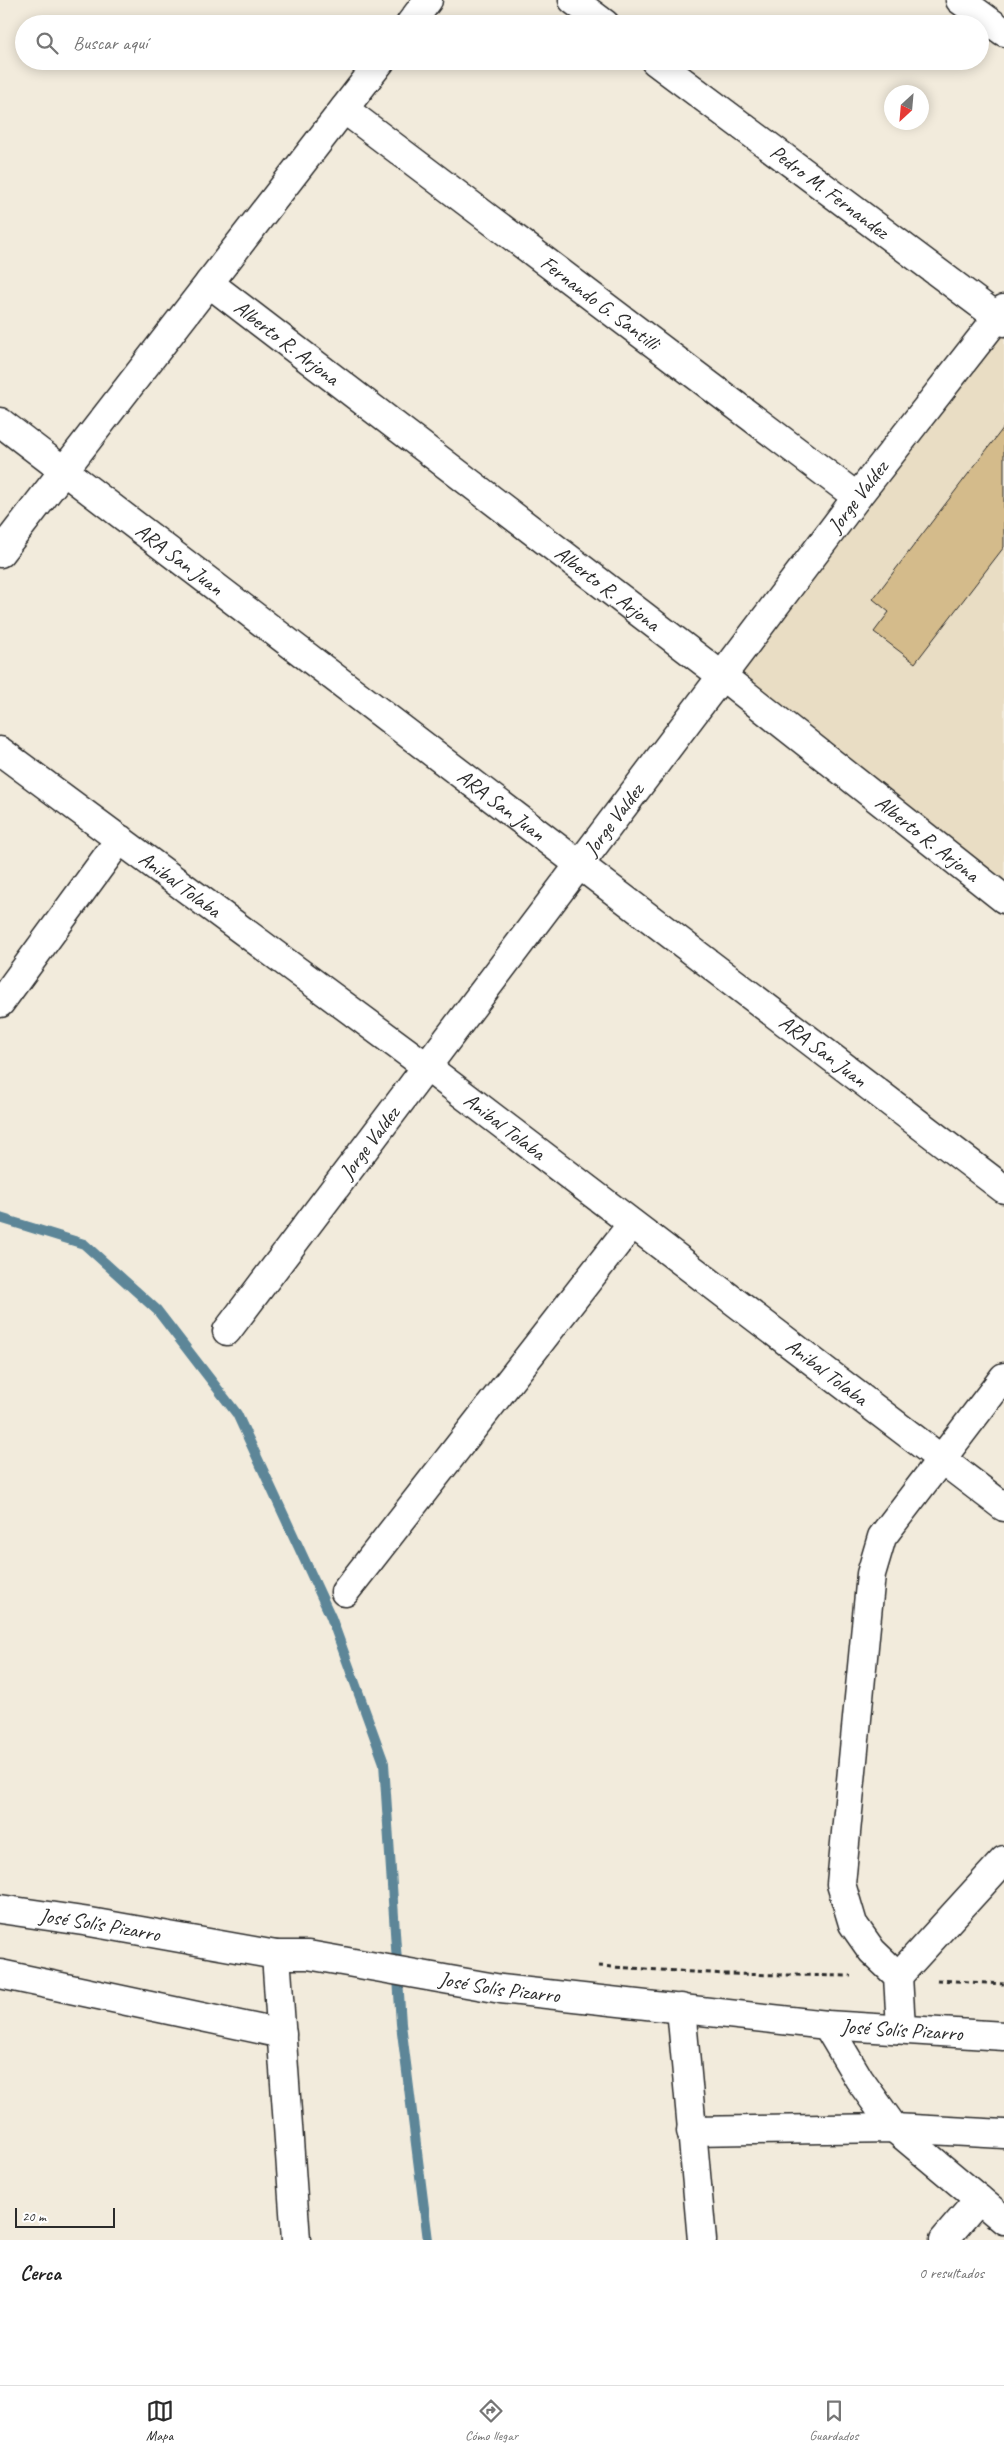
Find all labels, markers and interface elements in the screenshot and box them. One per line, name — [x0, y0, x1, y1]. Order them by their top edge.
search box — [15, 15, 989, 70]
icon: search — [33, 29, 61, 57]
text: Buscar aquí — [73, 31, 147, 55]
north arrow — [884, 85, 929, 130]
street label: Pedro M. Fernandez — [765, 139, 896, 246]
street label: Fernando G. Santilli — [536, 249, 667, 358]
street label: Alberto R. Arjona — [229, 294, 346, 392]
street label: Jorge Valdez — [821, 453, 895, 538]
street label: ARA San Juan — [131, 517, 229, 601]
street label: Alberto R. Arjona — [550, 540, 666, 638]
street label: ARA San Juan — [452, 763, 551, 847]
street label: Jorge Valdez — [577, 776, 650, 862]
street label: Alberto R. Arjona — [870, 789, 986, 888]
street label: Anibal Tolaba — [134, 845, 227, 924]
street label: ARA San Juan — [774, 1009, 873, 1093]
street label: Anibal Tolaba — [459, 1087, 552, 1167]
street label: Jorge Valdez — [333, 1099, 406, 1185]
street label: Anibal Tolaba — [781, 1333, 874, 1412]
street label: José Solís Pizarro — [37, 1902, 164, 1947]
street label: José Solís Pizarro — [436, 1965, 563, 2009]
street label: José Solís Pizarro — [840, 2013, 965, 2047]
scale bar — [15, 2205, 115, 2228]
text: 20 m — [22, 2208, 46, 2225]
text: Cerca — [20, 2260, 61, 2286]
text: 0 resultados — [919, 2263, 984, 2283]
tab: Mapa — [146, 2397, 174, 2444]
tab: Cómo llegar — [465, 2397, 518, 2444]
tab: Guardados — [809, 2397, 858, 2444]

